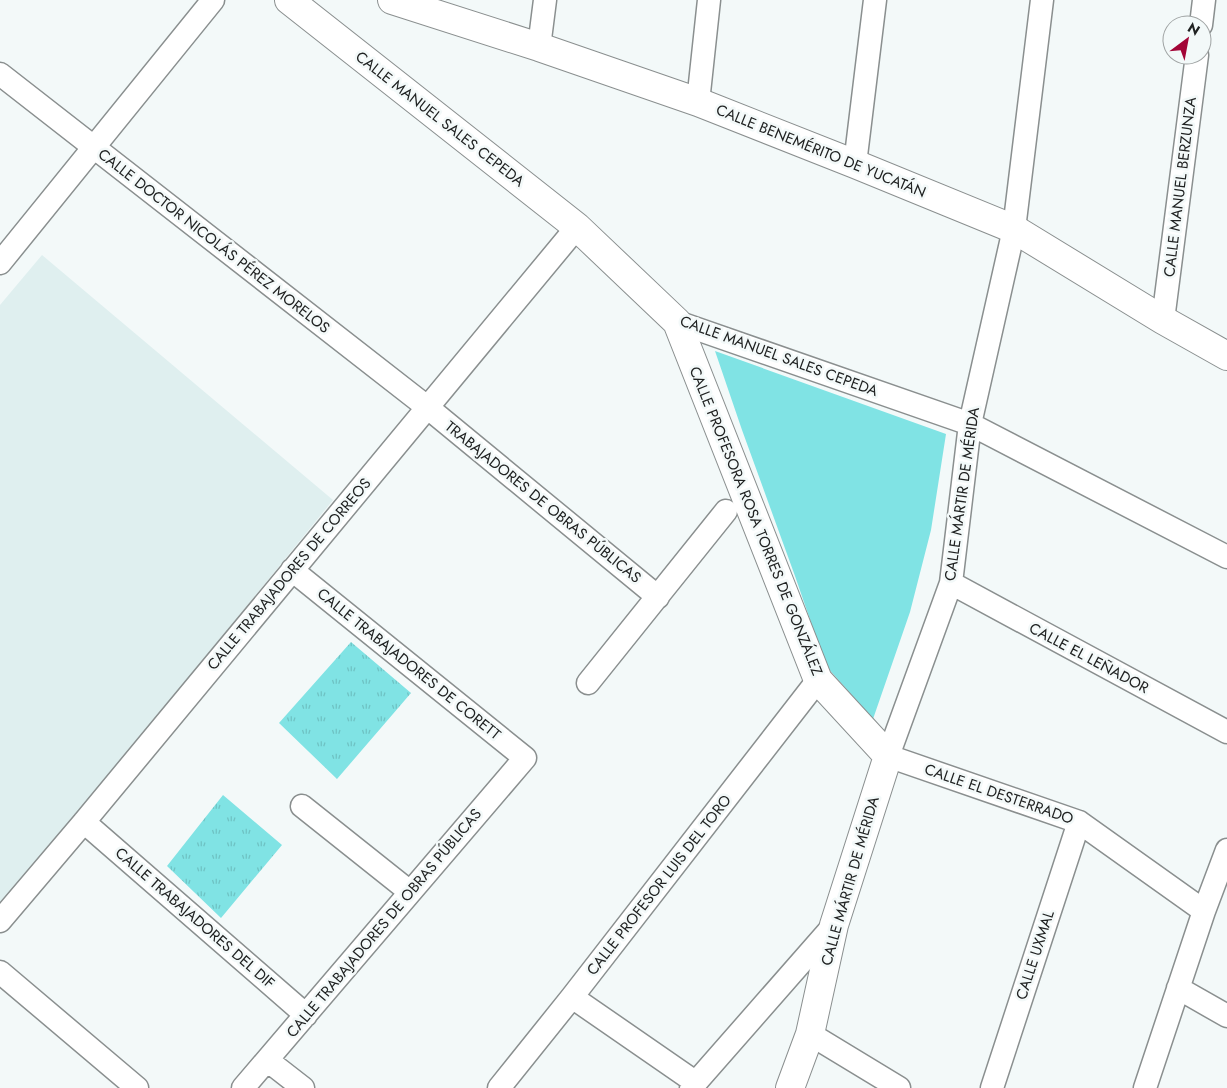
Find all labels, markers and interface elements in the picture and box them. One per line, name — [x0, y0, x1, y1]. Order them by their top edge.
north arrow — [1162, 15, 1212, 65]
text: N — [1184, 18, 1204, 40]
street label: CALLE MANUEL SALES CEPEDA — [351, 46, 529, 192]
street label: CALLE MANUEL BERZUNZA — [1158, 96, 1202, 278]
street label: CALLE BENEMÉRITO DE YUCATÁN — [713, 99, 929, 203]
street label: CALLE DOCTOR NICOLÁS PÉREZ MORELOS — [93, 143, 335, 339]
street label: CALLE MANUEL SALES CEPEDA — [677, 310, 881, 402]
street label: CALLE PROFESORA ROSA TORRES DE GONZÁLEZ — [684, 363, 828, 679]
street label: CALLE MÁRTIR DE MÉRIDA — [939, 406, 985, 582]
street label: TRABAJADORES DE OBRAS PÚBLICAS — [440, 416, 646, 588]
street label: CALLE TRABAJADORES DE CORREOS — [202, 473, 376, 675]
street label: CALLE TRABAJADORES DE CORETT — [312, 583, 506, 745]
street label: CALLE EL LEÑADOR — [1025, 617, 1153, 699]
street label: CALLE EL DESTERRADO — [921, 758, 1077, 830]
street label: CALLE PROFESOR LUIS DEL TORO — [581, 790, 737, 980]
street label: CALLE MÁRTIR DE MÉRIDA — [815, 794, 885, 968]
street label: CALLE TRABAJADORES DE OBRAS PÚBLICAS — [281, 804, 487, 1042]
street label: CALLE TRABAJADORES DEL DIF — [110, 842, 280, 994]
street label: CALLE UXMAL — [1010, 907, 1060, 1002]

